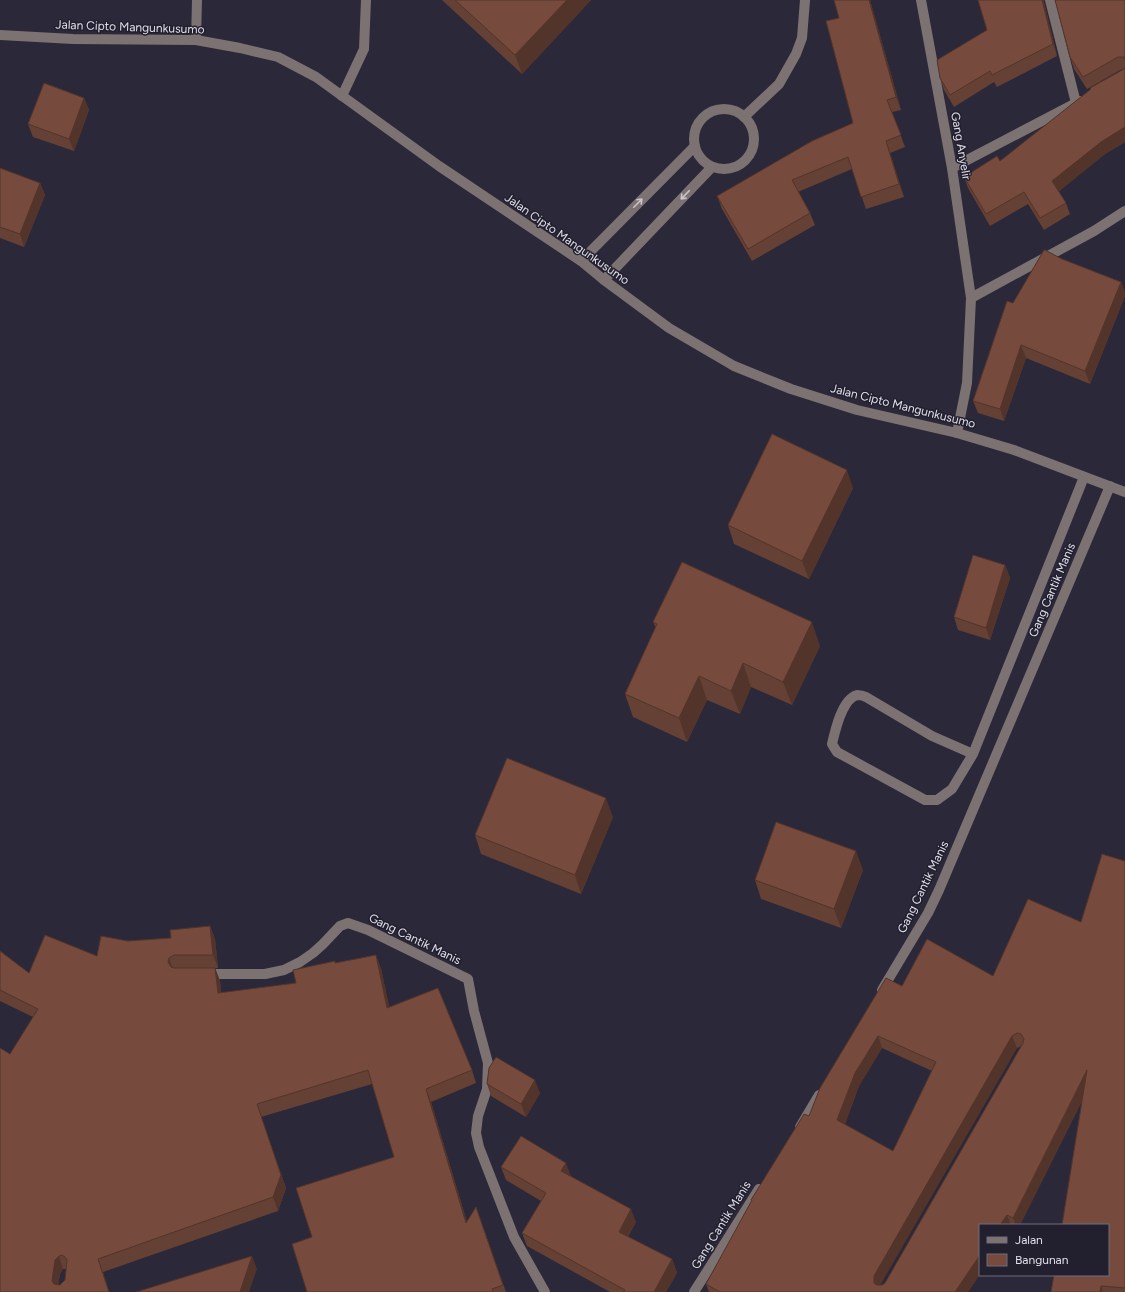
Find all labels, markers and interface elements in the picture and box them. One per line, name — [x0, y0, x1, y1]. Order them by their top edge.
street label: Jalan Cipto Mangunkusumo — [55, 17, 205, 37]
street label: Gang Anyelir — [948, 111, 974, 181]
one-way arrow — [680, 190, 690, 200]
street label: Jalan Cipto Mangunkusumo — [502, 191, 632, 288]
one-way arrow — [633, 198, 643, 208]
street label: Jalan Cipto Mangunkusumo — [829, 381, 977, 431]
street label: Gang Cantik Manis — [1026, 540, 1078, 639]
street label: Gang Cantik Manis — [895, 838, 952, 935]
street label: Gang Cantik Manis — [367, 911, 464, 968]
street label: Gang Cantik Manis — [688, 1178, 754, 1271]
legend — [979, 1224, 1109, 1276]
text: Jalan — [1015, 1233, 1043, 1247]
text: Bangunan — [1015, 1253, 1069, 1267]

